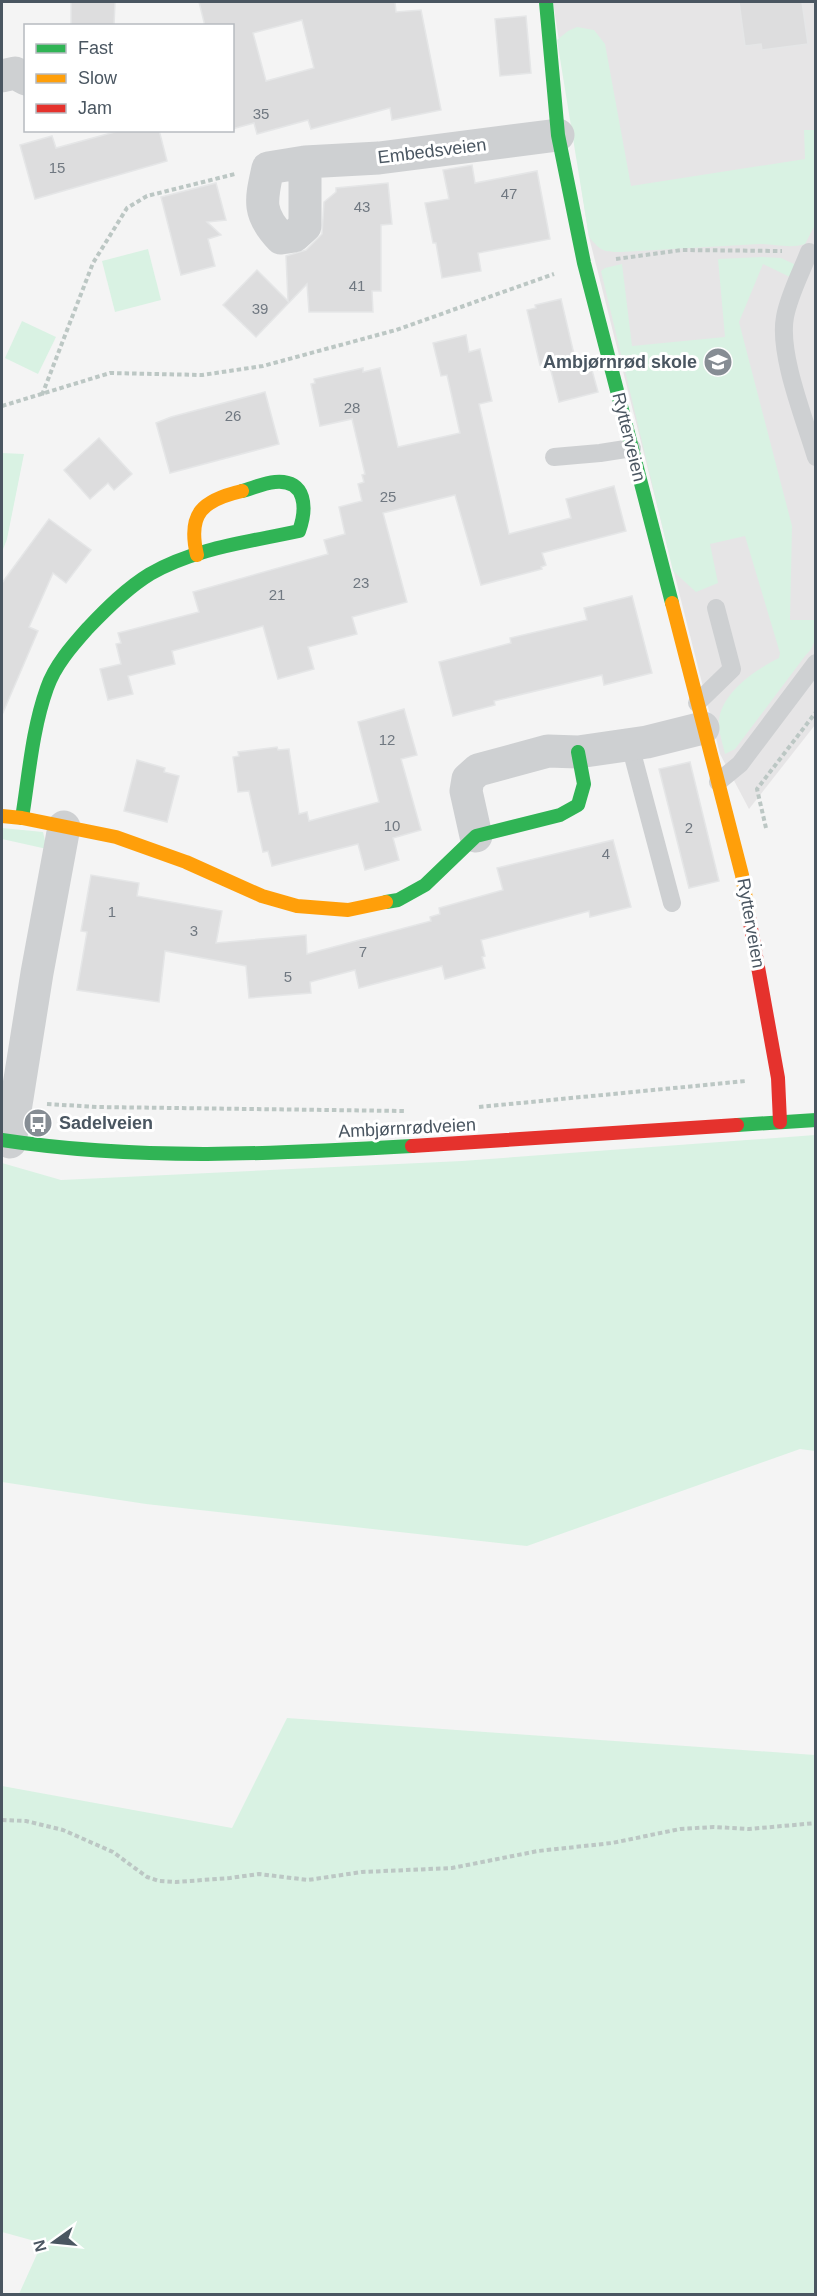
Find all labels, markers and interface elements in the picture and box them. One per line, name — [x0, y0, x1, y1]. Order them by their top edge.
legend — [24, 24, 234, 132]
text: Fast — [78, 38, 113, 58]
text: Slow — [78, 68, 118, 88]
text: Jam — [78, 98, 112, 118]
house number: 35 — [253, 105, 269, 122]
street label: Embedsveien — [377, 134, 487, 168]
house number: 15 — [49, 159, 65, 176]
house number: 47 — [501, 185, 517, 202]
house number: 43 — [354, 198, 370, 215]
house number: 41 — [349, 277, 365, 294]
house number: 39 — [252, 300, 268, 317]
school or university icon: Ambjørnrød skole — [702, 346, 734, 378]
place label: Ambjørnrød skole — [543, 352, 697, 372]
street label: Rytterveien — [608, 390, 650, 484]
house number: 28 — [344, 399, 360, 416]
house number: 26 — [225, 407, 241, 424]
house number: 25 — [380, 488, 396, 505]
house number: 23 — [353, 574, 369, 591]
house number: 21 — [269, 586, 285, 603]
house number: 12 — [379, 731, 395, 748]
house number: 10 — [384, 817, 400, 834]
house number: 2 — [685, 819, 693, 836]
house number: 4 — [602, 845, 610, 862]
street label: Rytterveien — [733, 876, 769, 970]
house number: 1 — [108, 903, 116, 920]
house number: 3 — [190, 922, 198, 939]
house number: 7 — [359, 943, 367, 960]
house number: 5 — [284, 968, 292, 985]
bus stop icon: Sadelveien — [22, 1107, 54, 1139]
place label: Sadelveien — [59, 1113, 153, 1133]
street label: Ambjørnrødveien — [338, 1114, 476, 1142]
north arrow — [24, 2212, 84, 2272]
text: N — [30, 2238, 50, 2254]

